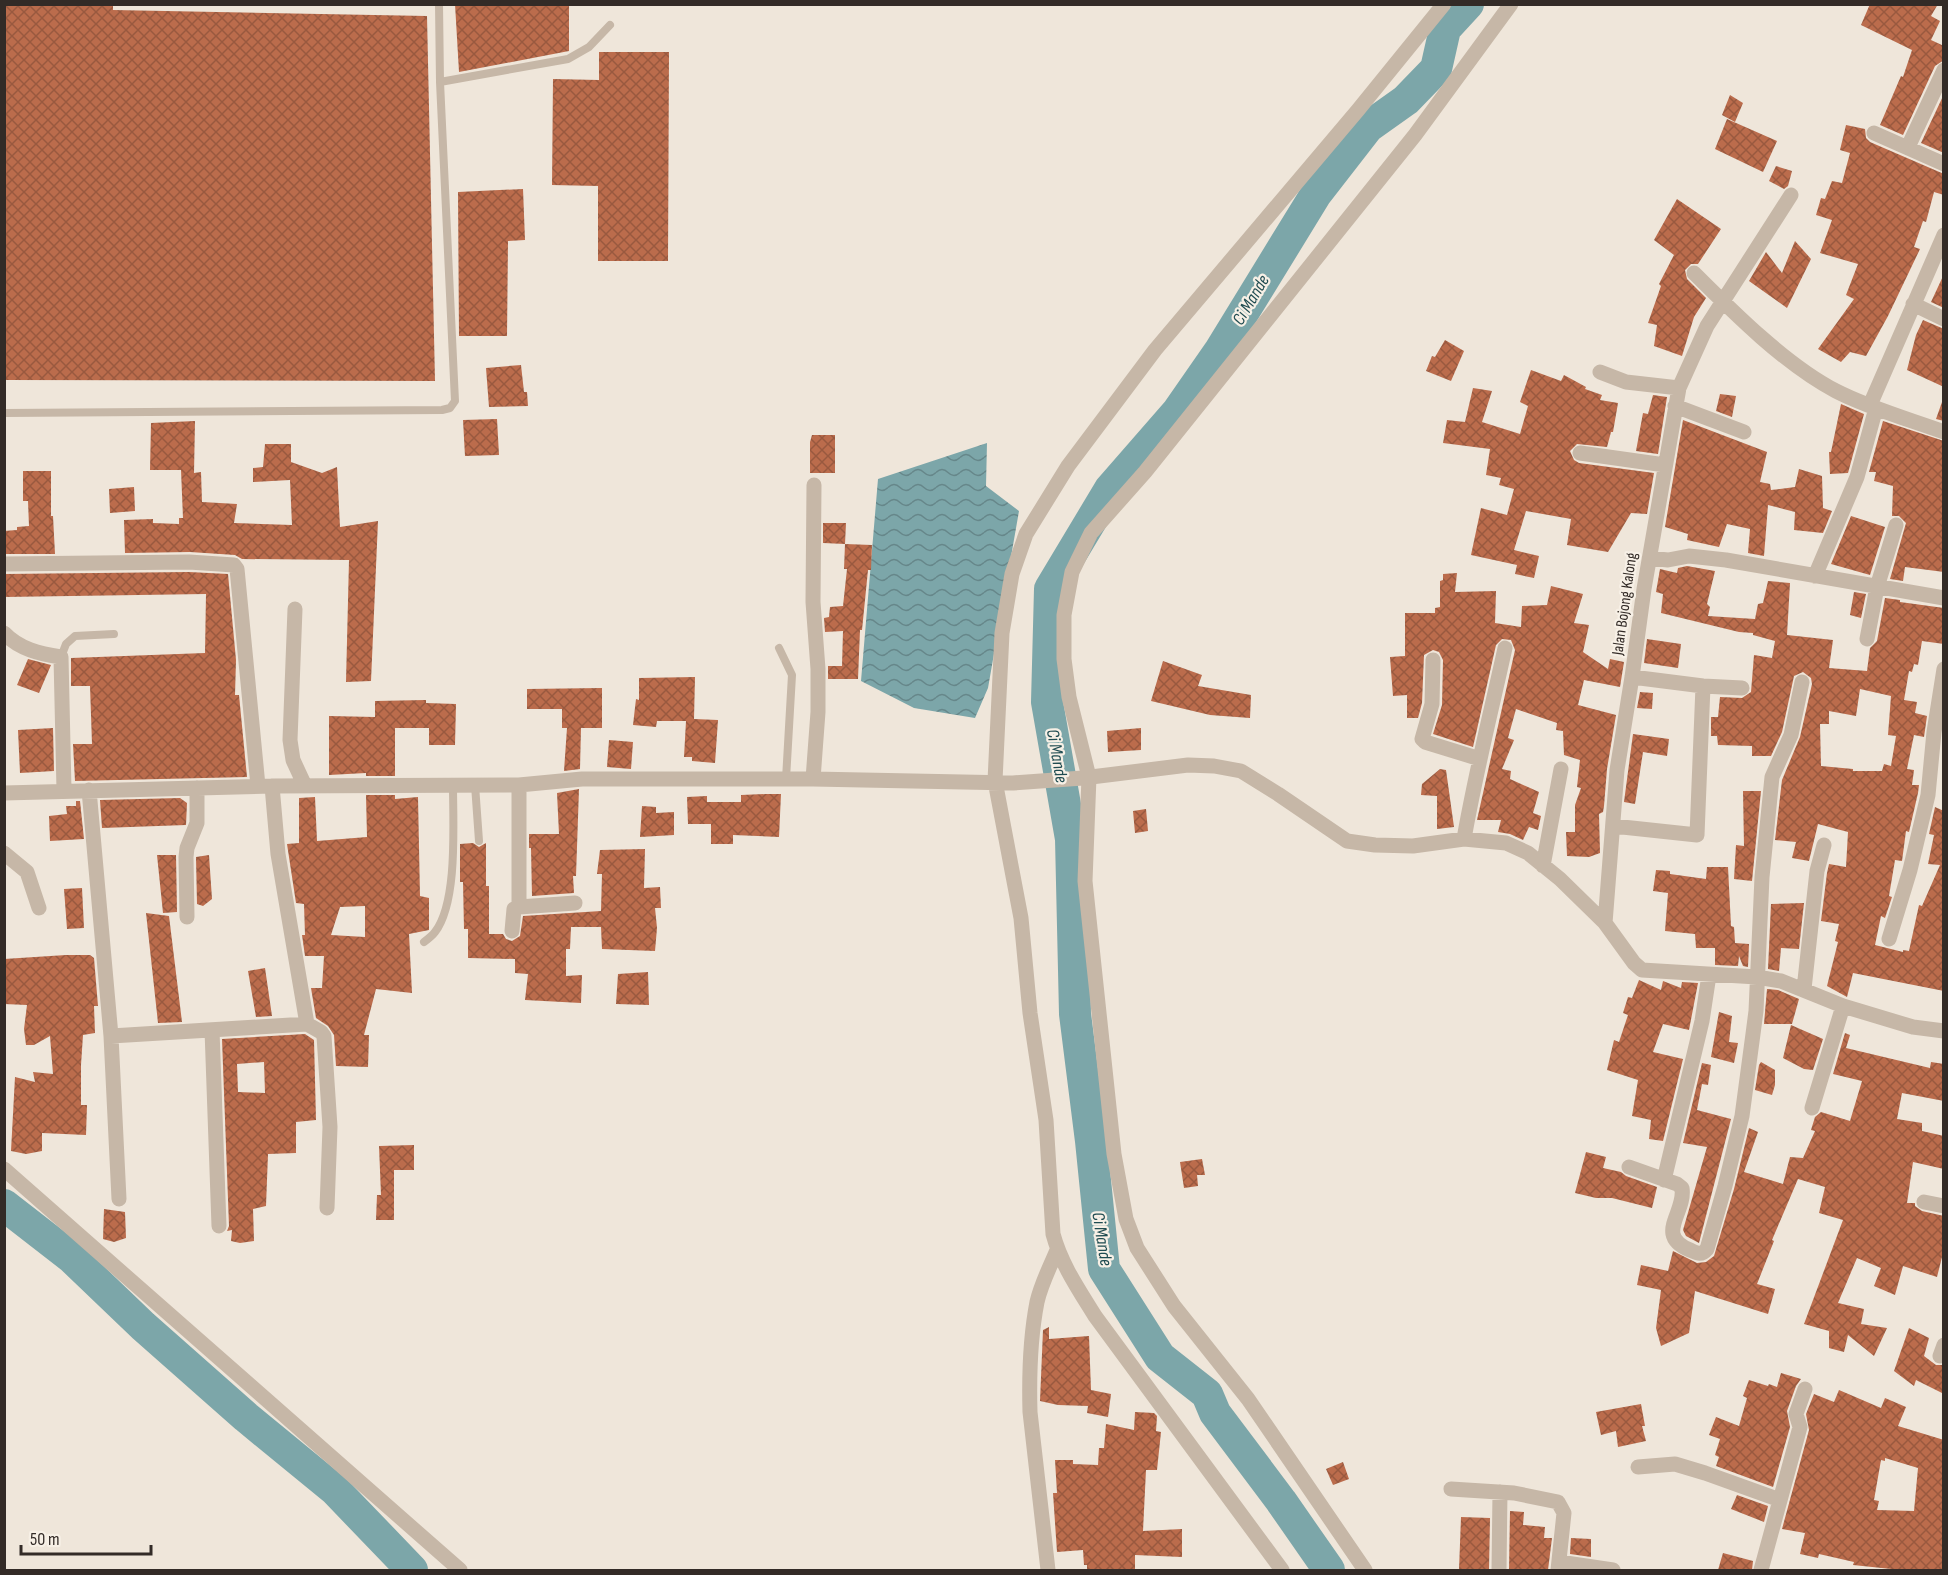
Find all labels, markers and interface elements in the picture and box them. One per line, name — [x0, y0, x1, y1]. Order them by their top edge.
water label: Ci Mande — [1228, 271, 1274, 329]
street label: Jalan Bojong Kalong — [1608, 552, 1642, 657]
water label: Ci Mande — [1042, 727, 1072, 785]
water label: Ci Mande — [1087, 1210, 1117, 1268]
scale bar — [21, 1518, 152, 1556]
text: 50 m — [30, 1529, 60, 1550]

